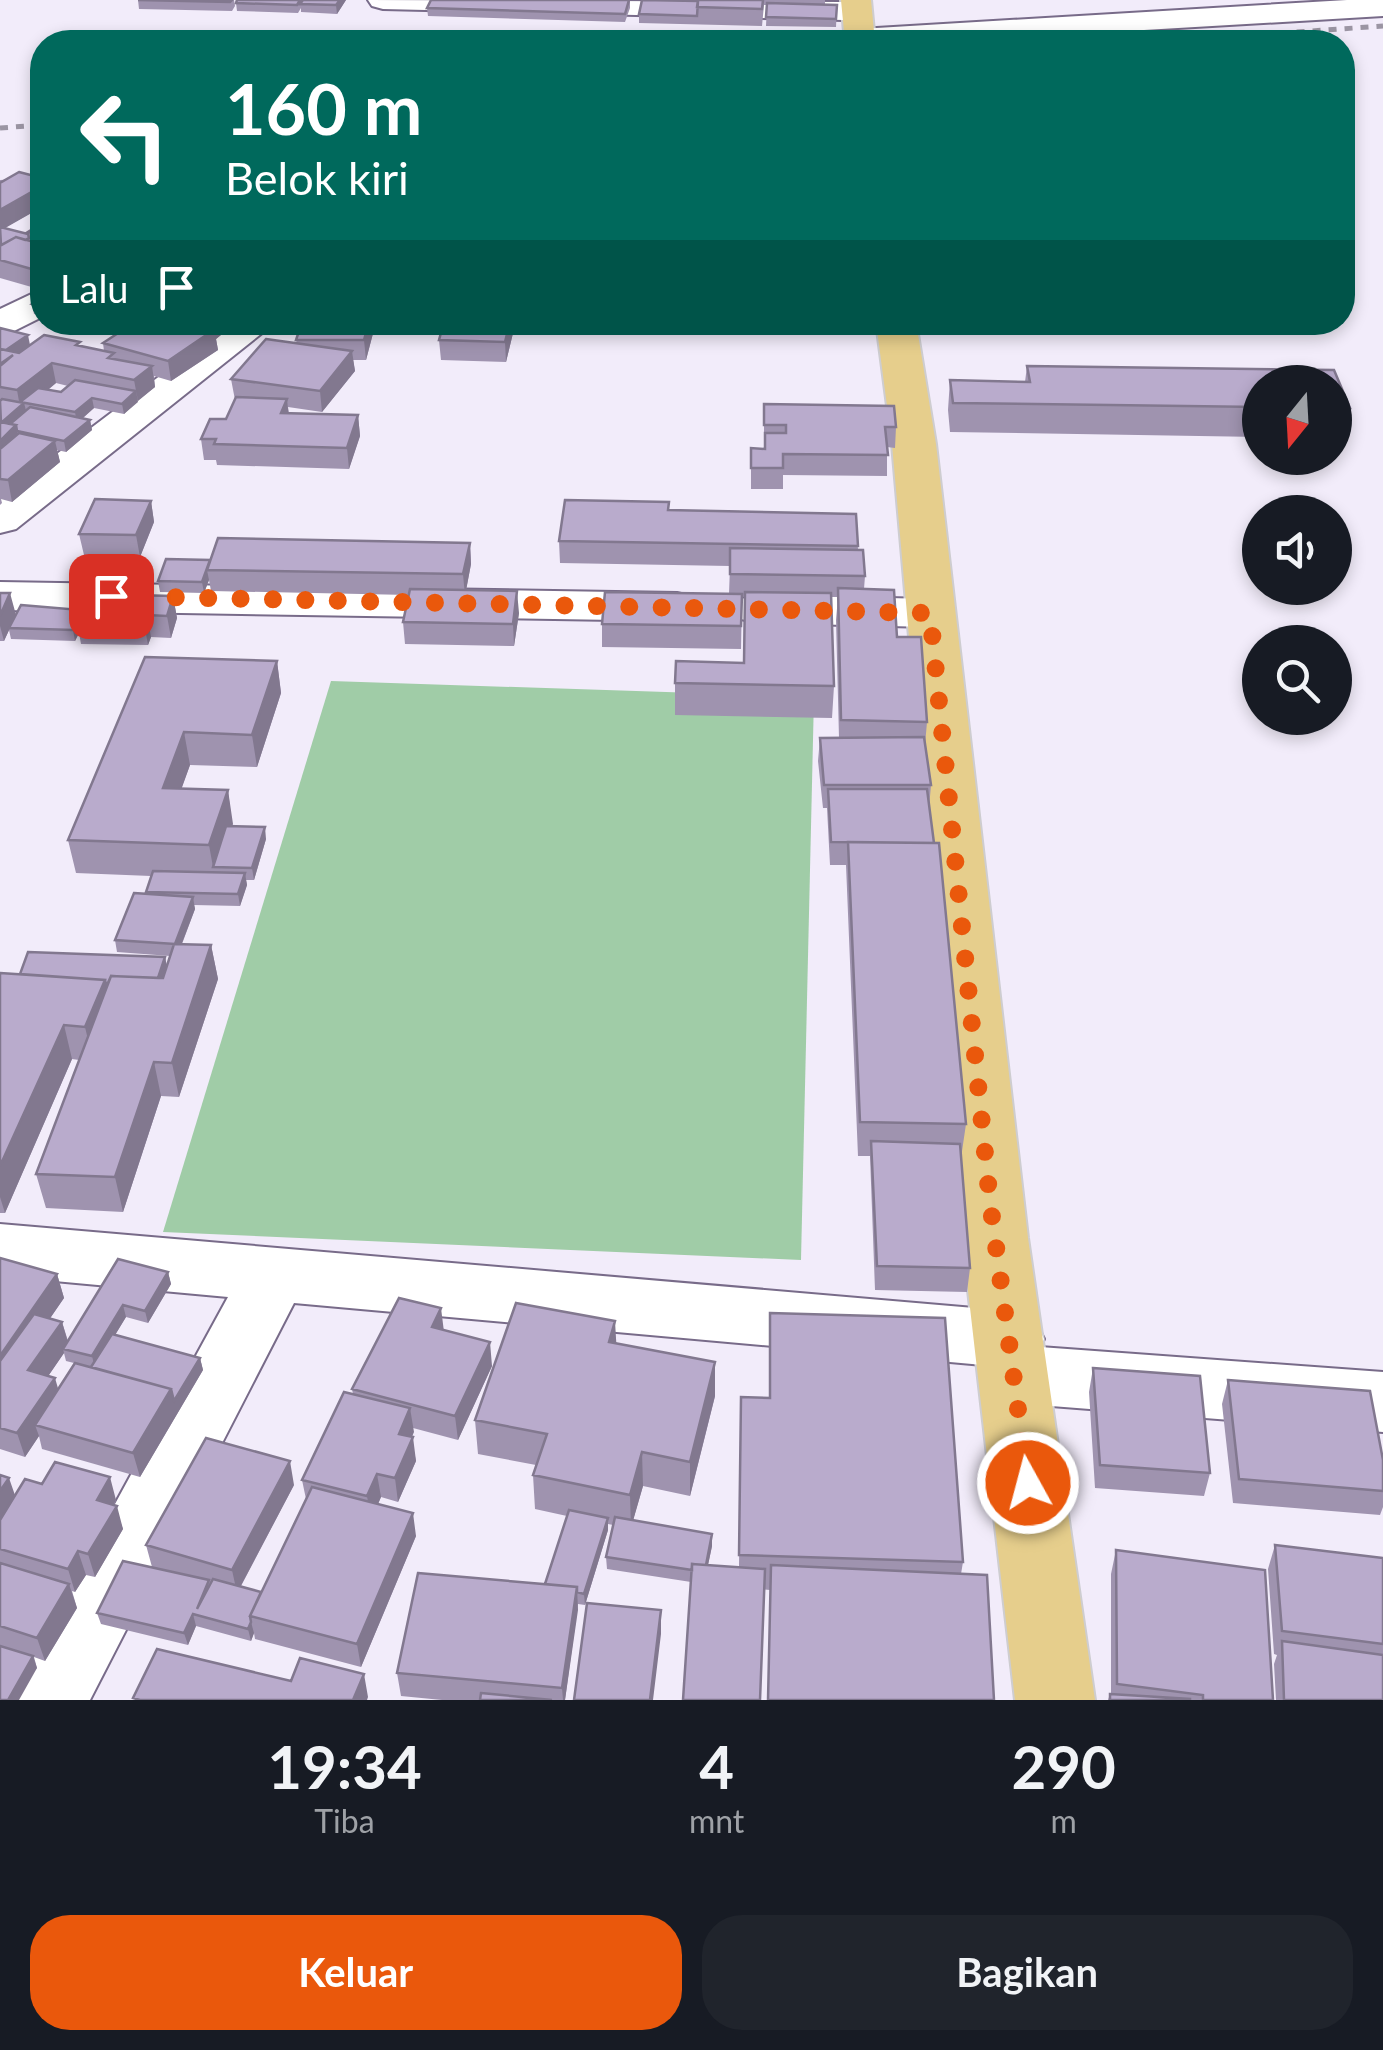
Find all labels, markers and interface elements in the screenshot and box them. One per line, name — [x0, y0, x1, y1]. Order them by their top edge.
text: 160 m — [225, 66, 422, 150]
icon: left — [60, 70, 190, 200]
text: Belok kiri — [225, 151, 409, 205]
icon: arrive — [149, 260, 204, 315]
text: Lalu — [60, 265, 129, 311]
north arrow — [1242, 365, 1352, 475]
map controls — [1242, 365, 1352, 735]
button: sound — [1242, 495, 1352, 605]
pin — [69, 554, 154, 639]
icon: arrive — [84, 569, 139, 624]
button: search — [1242, 625, 1352, 735]
position arrow — [976, 1431, 1080, 1535]
text: 19:34 — [267, 1730, 422, 1802]
text: 4 — [699, 1730, 734, 1802]
text: 290 — [1011, 1730, 1116, 1802]
text: Tiba — [314, 1801, 375, 1840]
text: mnt — [689, 1801, 744, 1840]
text: m — [1051, 1801, 1077, 1840]
button: Keluar — [30, 1915, 682, 2030]
button: Bagikan — [702, 1915, 1353, 2030]

